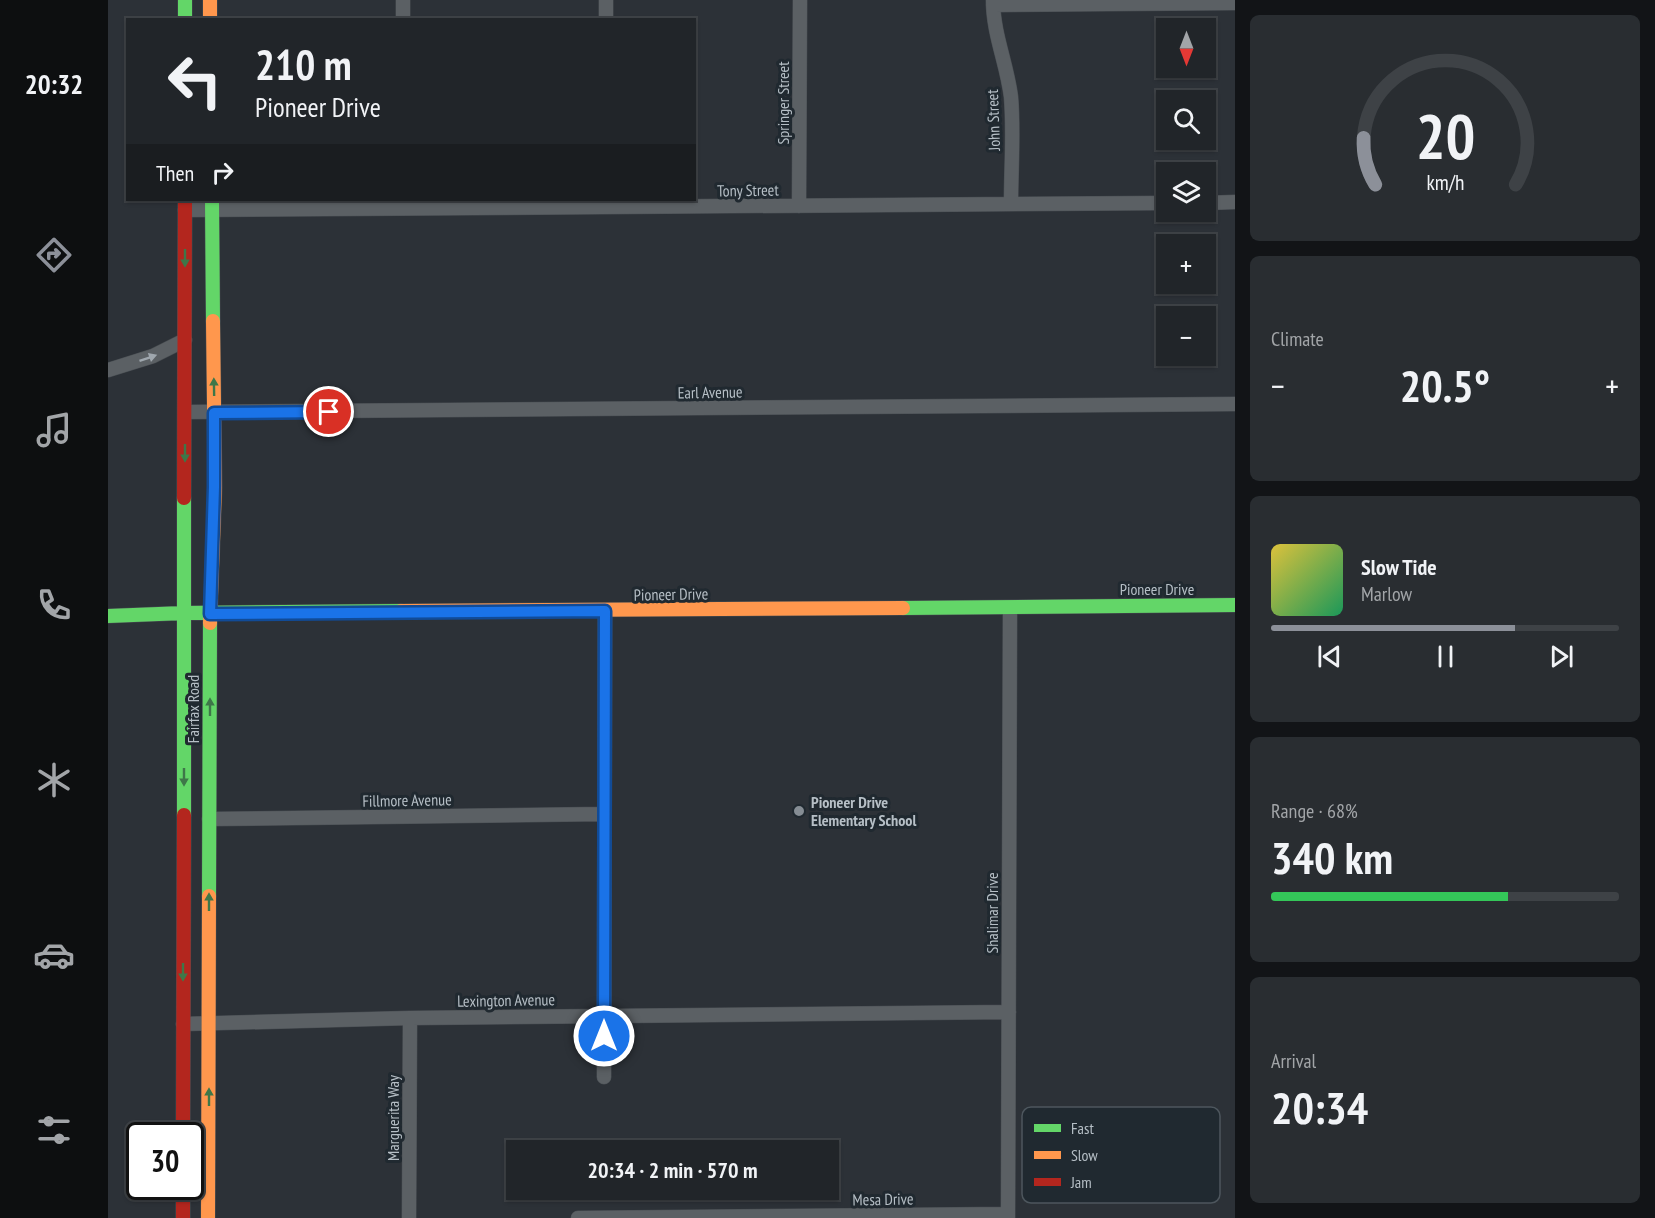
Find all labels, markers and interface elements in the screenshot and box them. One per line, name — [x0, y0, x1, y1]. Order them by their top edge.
north arrow — [1156, 18, 1216, 78]
map controls — [1156, 18, 1216, 366]
text: 210 m — [255, 37, 352, 92]
icon: left — [156, 42, 234, 120]
street label: Springer Street — [773, 61, 793, 145]
text: 20:32 — [25, 67, 83, 101]
street label: John Street — [982, 88, 1004, 152]
text: Pioneer Drive — [255, 90, 381, 124]
button: search — [1156, 90, 1216, 150]
text: 20 — [1415, 95, 1475, 176]
icon: right — [206, 156, 239, 189]
text: Then — [156, 159, 194, 187]
button: layers — [1156, 162, 1216, 222]
text: km/h — [1426, 168, 1464, 196]
street label: Tony Street — [717, 179, 780, 201]
icon: directions — [33, 234, 75, 276]
button: + — [1156, 234, 1216, 294]
one-way arrow — [180, 248, 190, 267]
button: − — [1156, 306, 1216, 366]
text: Climate — [1271, 326, 1324, 352]
one-way arrow — [139, 352, 157, 362]
text: 20.5° — [1400, 356, 1490, 414]
text: − — [1271, 364, 1285, 407]
text: + — [1605, 364, 1619, 407]
one-way arrow — [209, 378, 219, 397]
street label: Earl Avenue — [677, 381, 743, 403]
pin — [303, 386, 354, 437]
icon: arrive — [312, 395, 345, 428]
icon: music — [33, 409, 75, 451]
one-way arrow — [180, 443, 190, 462]
text: Slow Tide — [1361, 553, 1437, 581]
street label: Pioneer Drive — [1120, 579, 1194, 599]
text: Marlow — [1361, 581, 1412, 607]
street label: Pioneer Drive — [634, 583, 708, 605]
icon: phone — [33, 584, 75, 626]
icon: previous — [1313, 640, 1346, 673]
icon: pause — [1429, 640, 1462, 673]
icon: next — [1545, 640, 1578, 673]
street label: Fairfax Road — [183, 675, 203, 743]
one-way arrow — [205, 697, 215, 716]
icon: climate — [33, 759, 75, 801]
one-way arrow — [179, 767, 189, 786]
street label: Fillmore Avenue — [362, 789, 452, 811]
place label: Pioneer Drive Elementary School — [811, 792, 916, 830]
text: Range · 68% — [1271, 798, 1358, 824]
marker: Pioneer Drive Elementary School — [792, 804, 806, 818]
text: 340 km — [1271, 828, 1393, 886]
street label: Shalimar Drive — [982, 872, 1002, 954]
one-way arrow — [204, 892, 214, 911]
icon: car — [33, 934, 75, 976]
one-way arrow — [178, 962, 188, 981]
street label: Lexington Avenue — [457, 989, 555, 1011]
position arrow — [572, 1004, 636, 1068]
text: Arrival — [1271, 1048, 1316, 1074]
street label: Marguerita Way — [383, 1075, 403, 1161]
text: 20:34 — [1271, 1078, 1368, 1136]
one-way arrow — [204, 1087, 214, 1106]
legend — [1022, 1107, 1220, 1203]
icon: filters — [33, 1109, 75, 1151]
text: Fast — [1071, 1118, 1094, 1138]
speed limit sign: 30 — [126, 1122, 204, 1200]
text: Slow — [1071, 1145, 1098, 1165]
text: 20:34 · 2 min · 570 m — [587, 1156, 758, 1184]
text: Jam — [1070, 1172, 1092, 1192]
street label: Mesa Drive — [852, 1188, 914, 1210]

